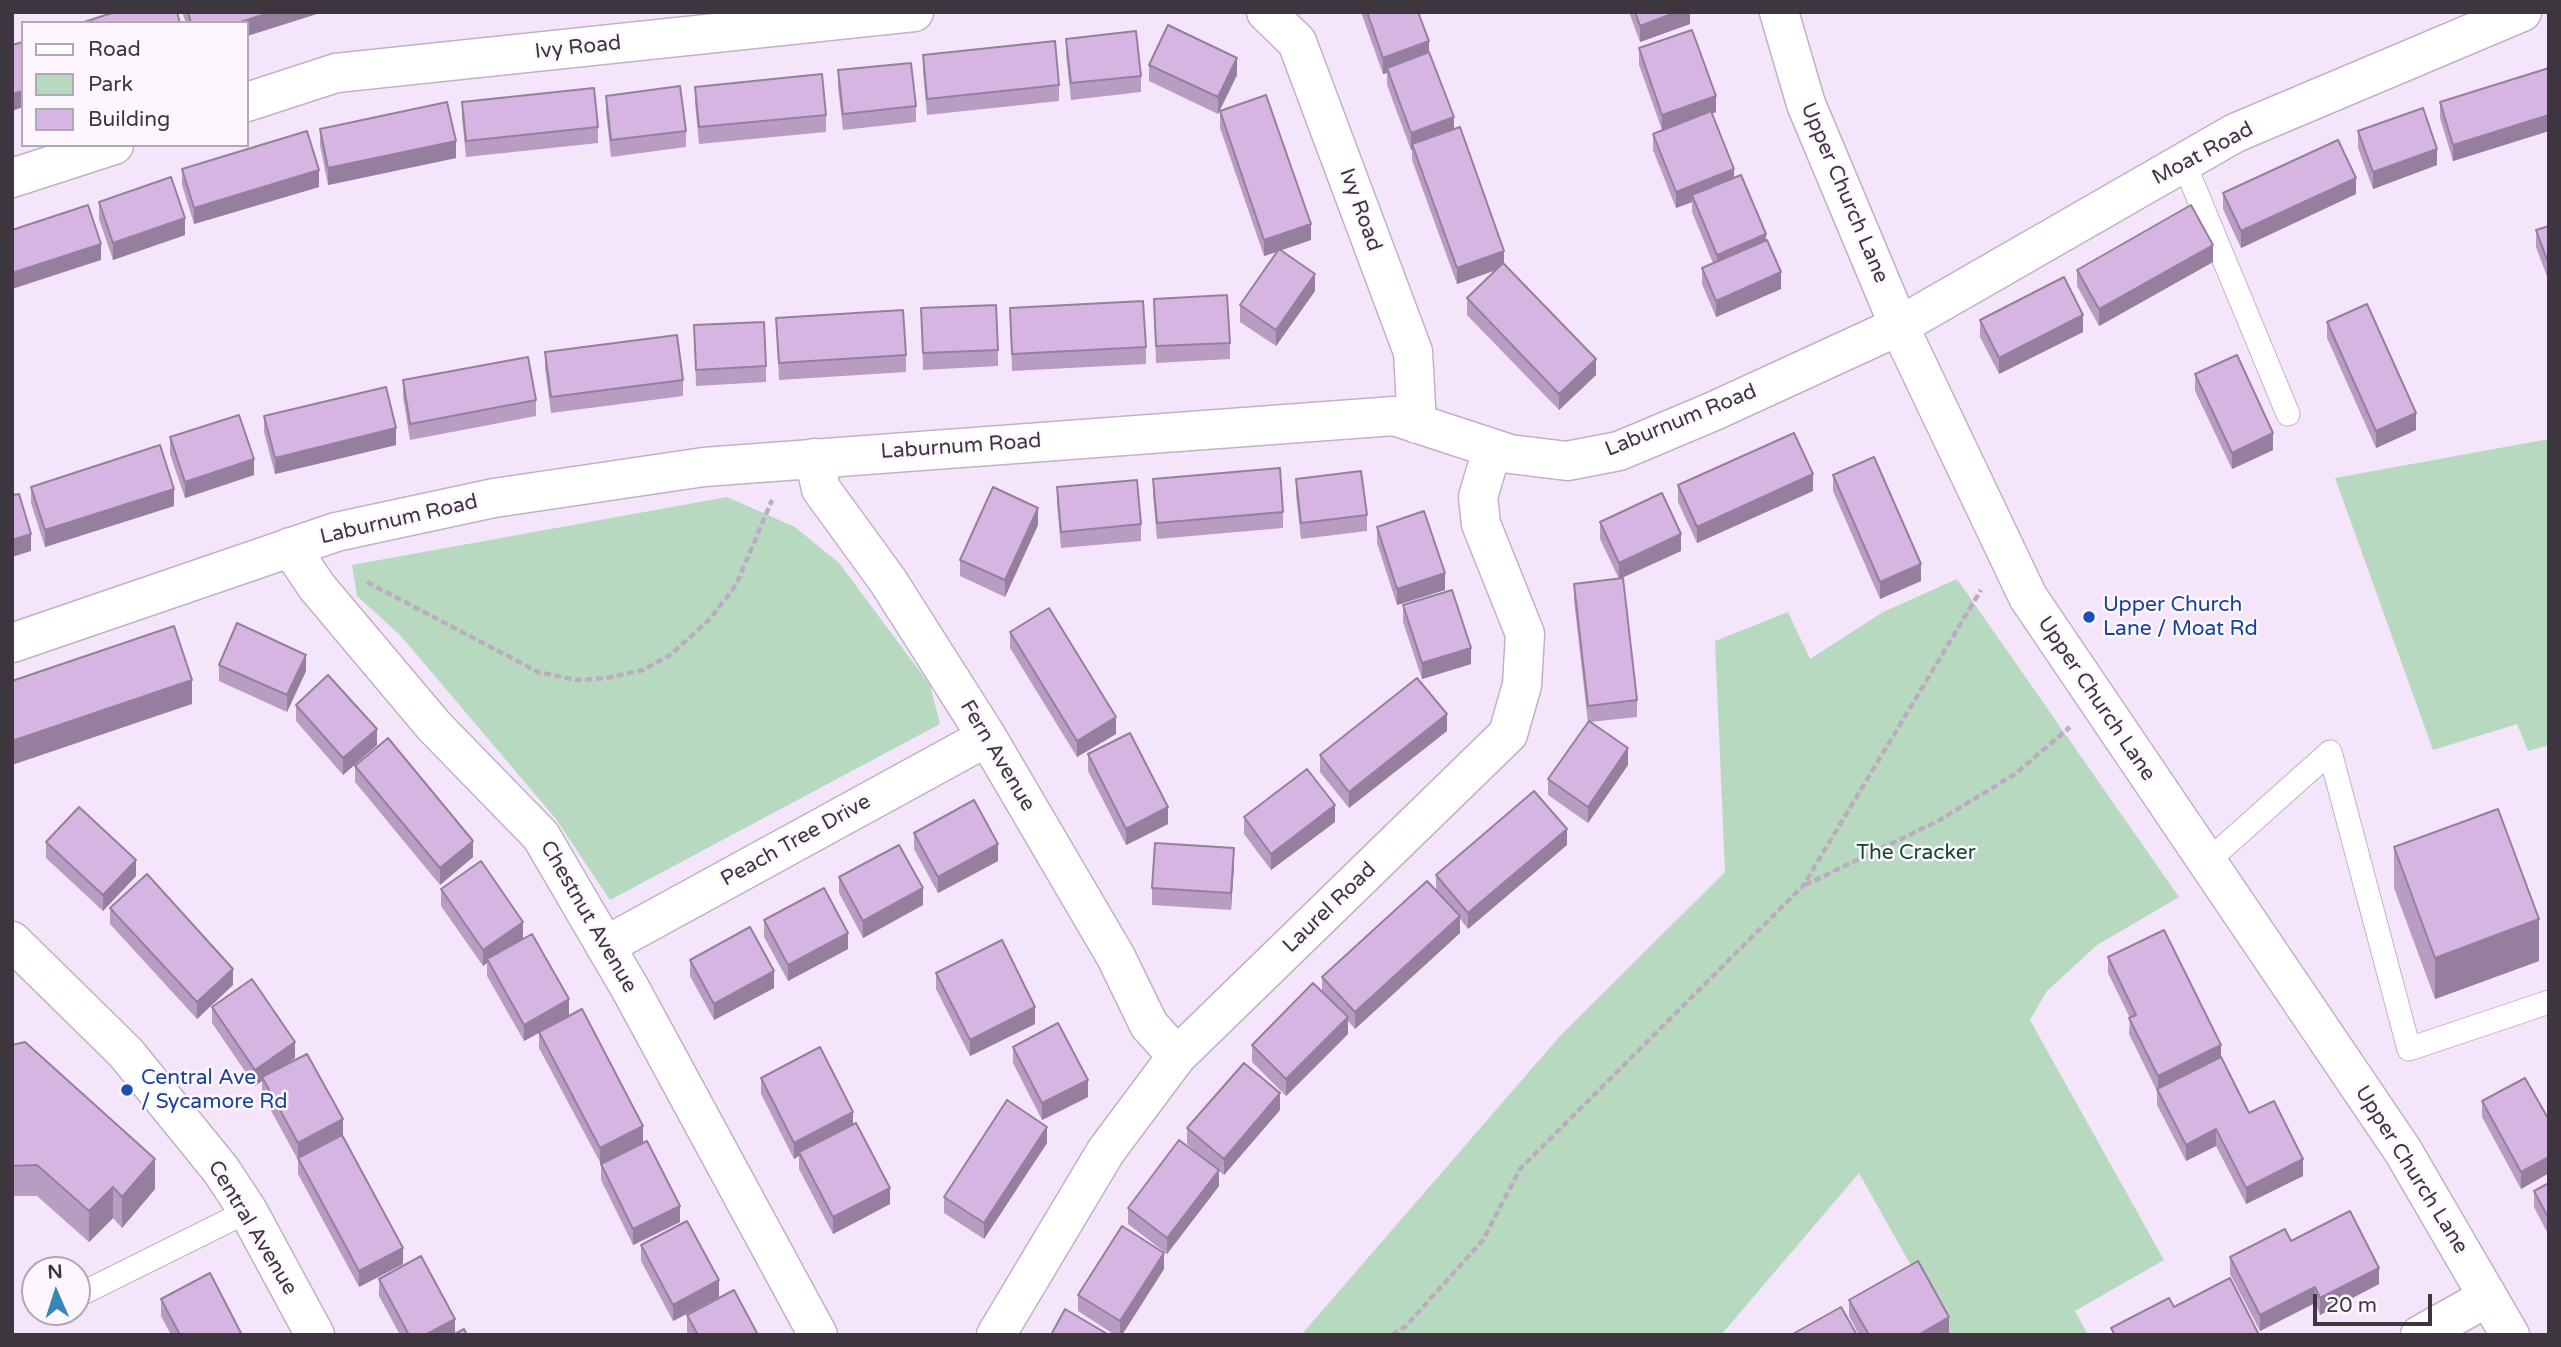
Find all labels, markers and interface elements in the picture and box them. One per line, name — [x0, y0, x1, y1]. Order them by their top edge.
legend — [21, 21, 248, 147]
street label: Ivy Road — [534, 31, 622, 65]
text: Road — [88, 37, 141, 62]
text: Park — [88, 72, 133, 97]
street label: Upper Church Lane — [1795, 99, 1893, 287]
text: Building — [88, 107, 170, 132]
street label: Moat Road — [2148, 117, 2258, 191]
street label: Ivy Road — [1333, 165, 1387, 255]
street label: Laburnum Road — [1602, 379, 1760, 463]
street label: Laburnum Road — [880, 429, 1042, 465]
street label: Laburnum Road — [318, 490, 480, 550]
place label: Upper Church Lane / Moat Rd — [2103, 592, 2258, 642]
marker: Upper Church Lane / Moat Rd — [2081, 609, 2097, 625]
street label: Upper Church Lane — [2032, 612, 2160, 786]
street label: Fern Avenue — [954, 696, 1040, 816]
street label: Peach Tree Drive — [717, 789, 875, 893]
street label: Chestnut Avenue — [534, 836, 642, 998]
park label: The Cracker — [1856, 840, 1976, 866]
street label: Laurel Road — [1278, 857, 1382, 959]
place label: Central Ave / Sycamore Rd — [141, 1065, 287, 1115]
street label: Upper Church Lane — [2349, 1081, 2473, 1259]
marker: Central Ave / Sycamore Rd — [119, 1082, 135, 1098]
street label: Central Avenue — [202, 1156, 302, 1300]
north arrow — [21, 1256, 91, 1326]
text: N — [47, 1261, 63, 1283]
scale bar — [2316, 1280, 2435, 1324]
text: 20 m — [2326, 1293, 2377, 1318]

